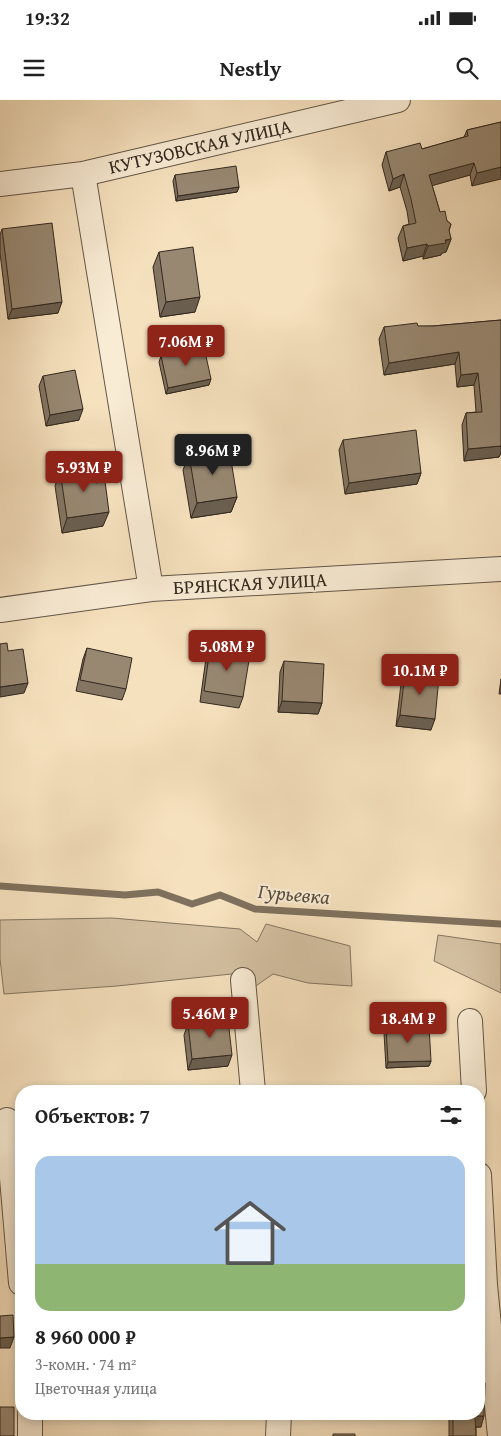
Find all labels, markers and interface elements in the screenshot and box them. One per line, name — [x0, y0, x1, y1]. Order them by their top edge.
text: 19:32 — [25, 4, 70, 32]
text: Nestly — [220, 52, 281, 84]
icon: menu — [20, 54, 48, 82]
icon: search — [453, 54, 481, 82]
street label: КУТУЗОВСКАЯ УЛИЦА — [106, 111, 295, 181]
pin: 7.06M ₽ — [140, 324, 232, 367]
text: 7.06M ₽ — [159, 329, 213, 353]
pin: 8.96M ₽ — [167, 434, 259, 476]
text: 8.96M ₽ — [186, 438, 240, 462]
pin: 5.93M ₽ — [38, 450, 130, 493]
text: 5.93M ₽ — [57, 455, 111, 479]
street label: БРЯНСКАЯ УЛИЦА — [172, 565, 328, 601]
pin: 5.08M ₽ — [181, 630, 273, 672]
text: 5.08M ₽ — [200, 634, 254, 658]
pin: 10.1M ₽ — [374, 654, 466, 696]
text: 10.1M ₽ — [393, 658, 447, 682]
water label: Гурьевка — [256, 876, 332, 911]
pin: 5.46M ₽ — [164, 996, 256, 1039]
text: 5.46M ₽ — [183, 1001, 237, 1025]
pin: 18.4M ₽ — [362, 1002, 454, 1044]
text: 18.4M ₽ — [381, 1006, 435, 1030]
text: Объектов: 7 — [35, 1100, 150, 1131]
icon: filters — [437, 1101, 465, 1129]
icon: home — [205, 1188, 295, 1278]
text: 8 960 000 ₽ — [35, 1321, 136, 1352]
text: 3-комн. · 74 m² — [35, 1352, 136, 1376]
text: Цветочная улица — [35, 1376, 157, 1400]

